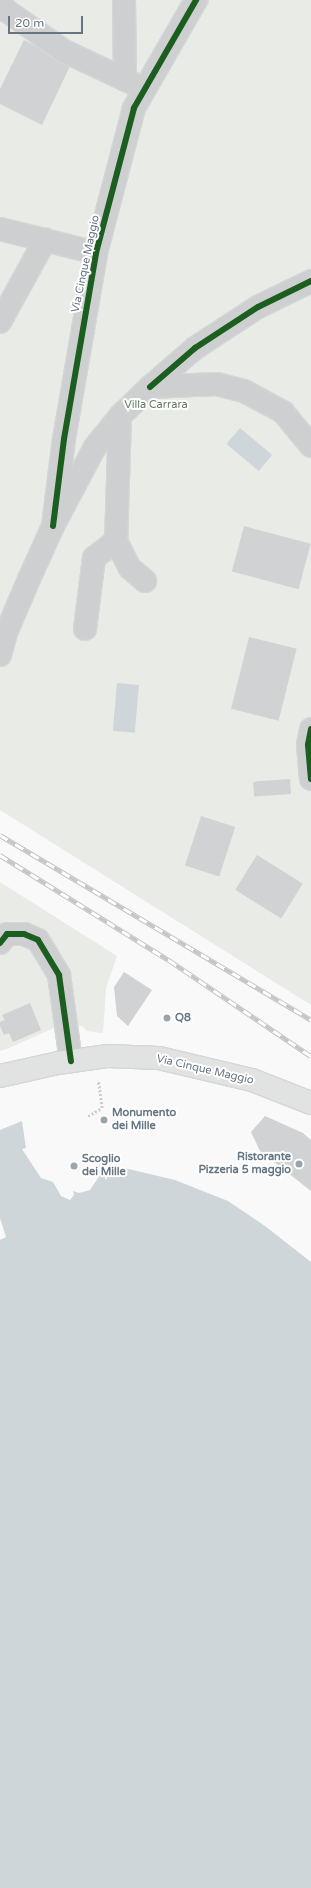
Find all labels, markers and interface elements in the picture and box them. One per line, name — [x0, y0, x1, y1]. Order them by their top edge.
scale bar — [10, 8, 85, 34]
text: 20 m — [15, 16, 44, 30]
street label: Via Cinque Maggio — [69, 214, 103, 314]
park label: Villa Carrara — [124, 398, 188, 412]
place label: Q8 — [175, 1011, 191, 1025]
marker: Q8 — [162, 1013, 172, 1023]
street label: Via Cinque Maggio — [155, 1052, 255, 1088]
place label: Monumento dei Mille — [112, 1107, 176, 1133]
marker: Monumento dei Mille — [99, 1115, 109, 1125]
place label: Ristorante Pizzeria 5 maggio — [198, 1151, 291, 1177]
place label: Scoglio dei Mille — [82, 1153, 126, 1179]
marker: Ristorante Pizzeria 5 maggio — [294, 1159, 304, 1169]
marker: Scoglio dei Mille — [69, 1161, 79, 1171]

